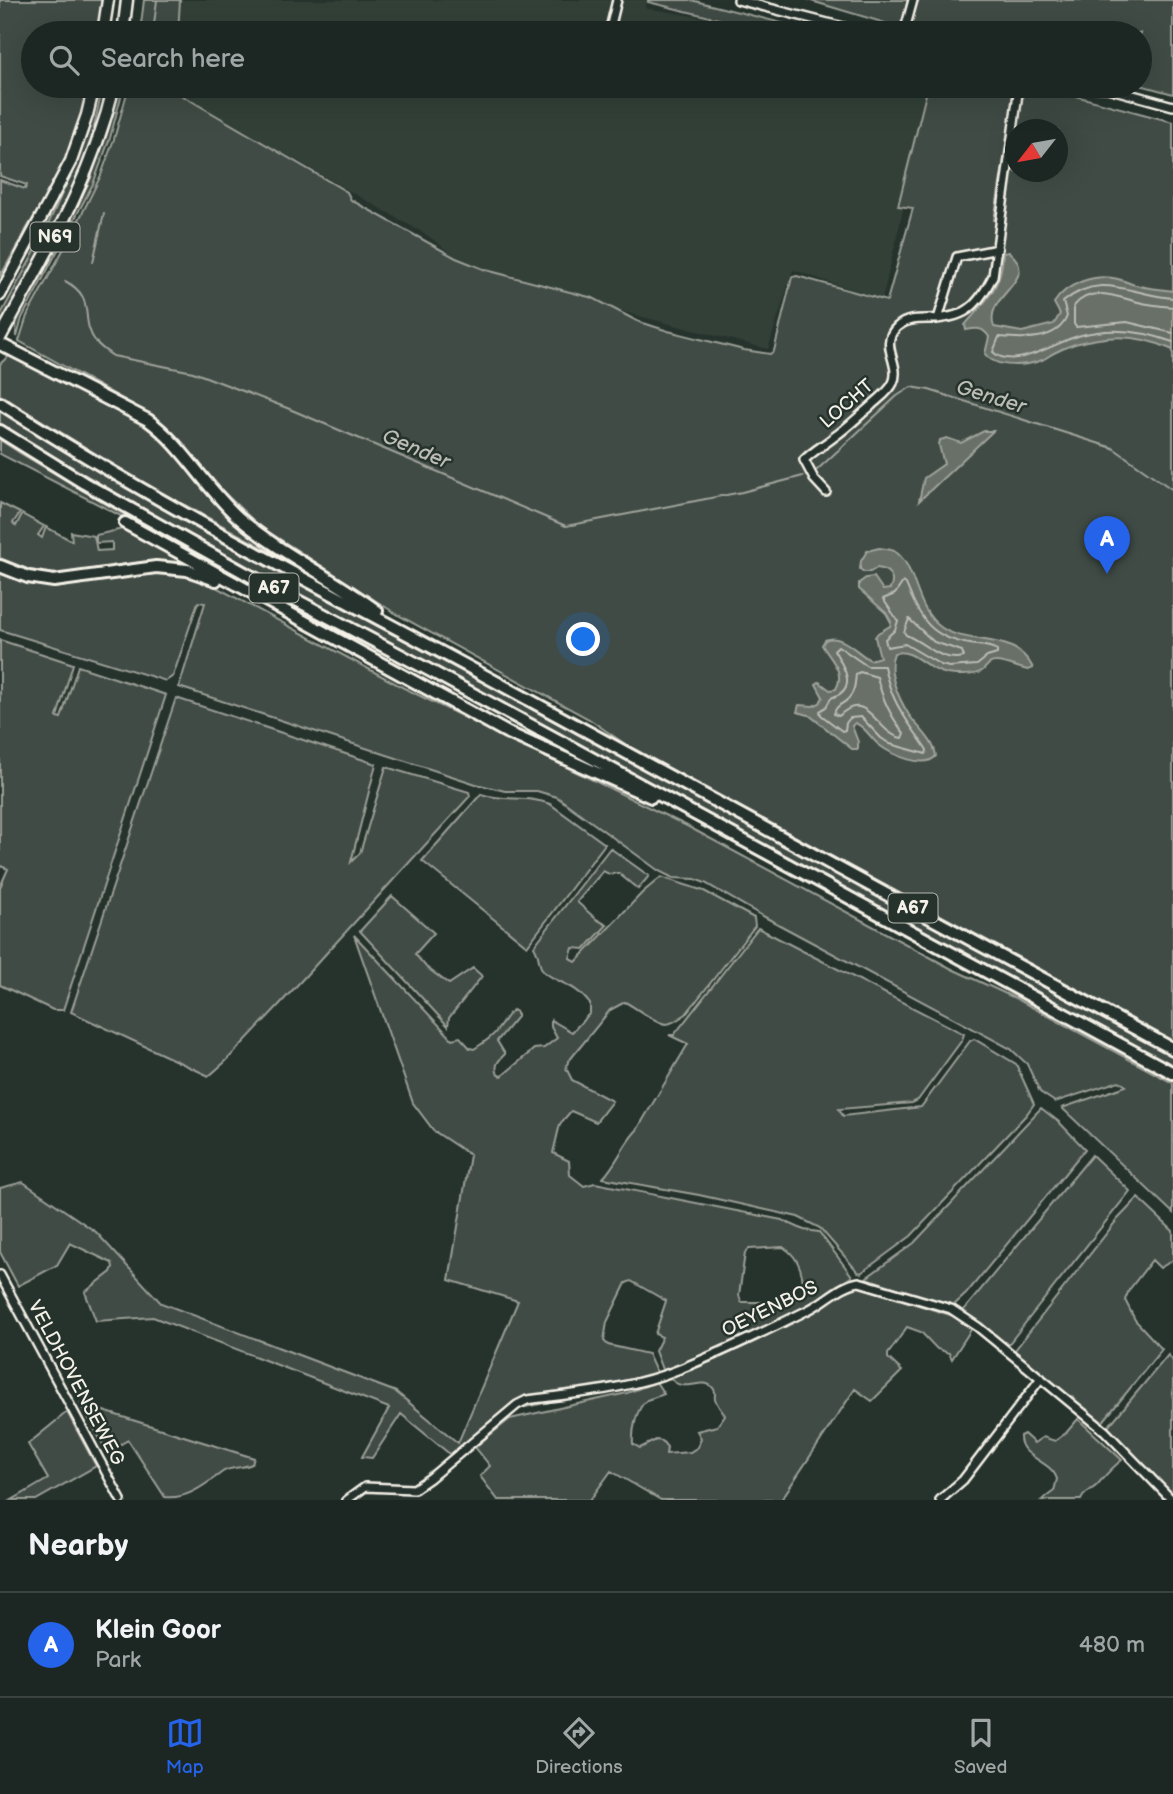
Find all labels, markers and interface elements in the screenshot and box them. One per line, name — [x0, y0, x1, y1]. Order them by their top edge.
search box — [21, 21, 1152, 98]
icon: search — [45, 41, 83, 79]
text: Search here — [101, 44, 245, 75]
north arrow — [1005, 119, 1068, 182]
road number: N69 — [30, 222, 80, 251]
street label: LOCHT — [815, 374, 879, 434]
water label: Gender — [953, 375, 1030, 420]
water label: Gender — [378, 424, 455, 475]
pin: A — [1084, 516, 1130, 574]
road number: A67 — [250, 574, 298, 602]
your location — [566, 622, 600, 656]
road number: A67 — [888, 894, 937, 923]
street label: OEYENBOS — [718, 1276, 822, 1342]
street label: VELDHOVENSEWEG — [23, 1297, 129, 1469]
text: Nearby — [28, 1528, 128, 1564]
text: Klein Goor — [95, 1615, 221, 1646]
text: A — [44, 1631, 58, 1659]
text: 480 m — [1079, 1631, 1145, 1659]
text: Park — [95, 1646, 141, 1674]
tab: Map — [166, 1714, 204, 1779]
tab: Directions — [535, 1714, 623, 1779]
tab: Saved — [954, 1714, 1007, 1779]

